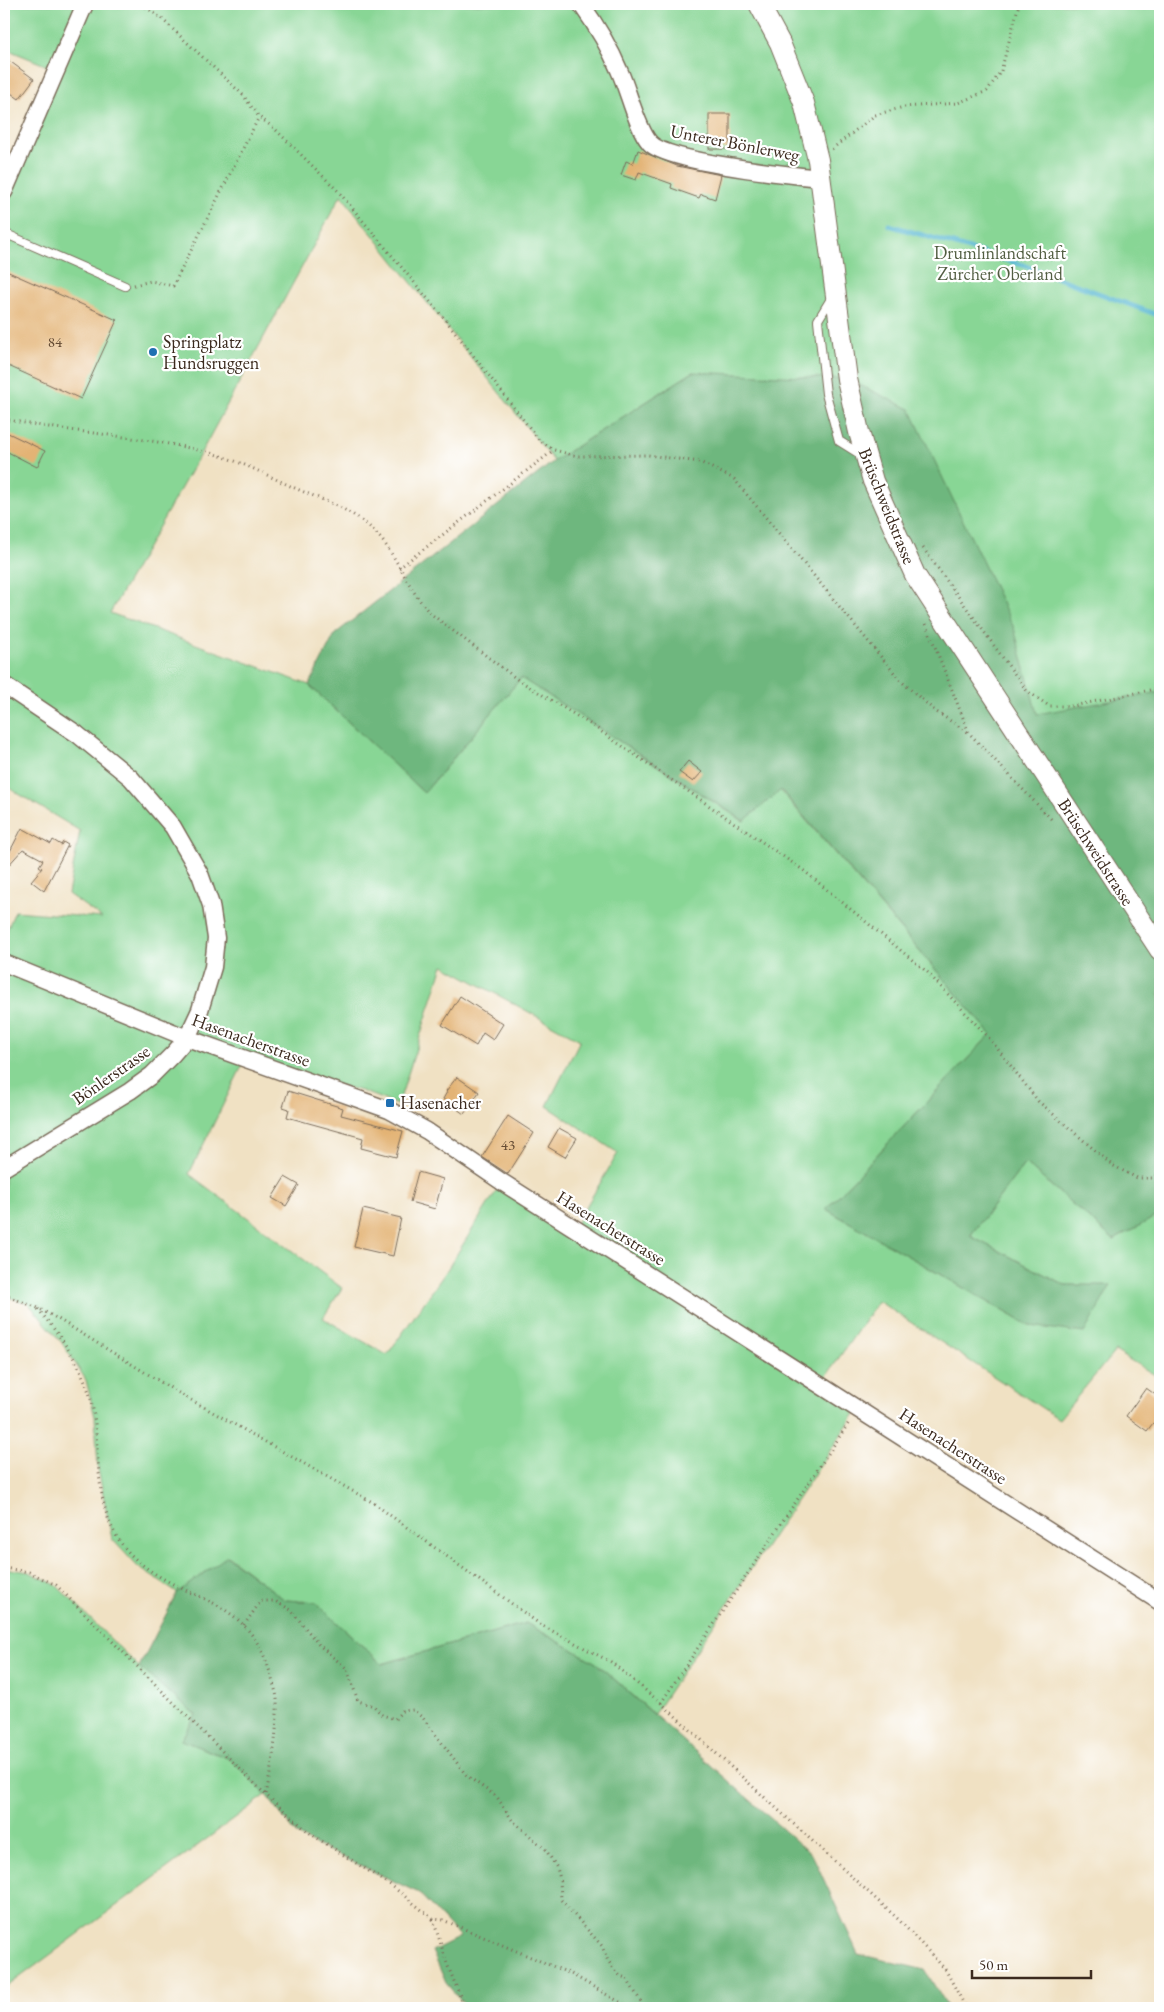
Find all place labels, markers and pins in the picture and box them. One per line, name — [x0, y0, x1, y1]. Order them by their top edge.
place label: Springplatz Hundsruggen — [163, 330, 260, 374]
marker: Springplatz Hundsruggen — [147, 346, 159, 358]
place label: Hasenacher — [400, 1091, 481, 1114]
marker: Hasenacher — [384, 1097, 396, 1109]

